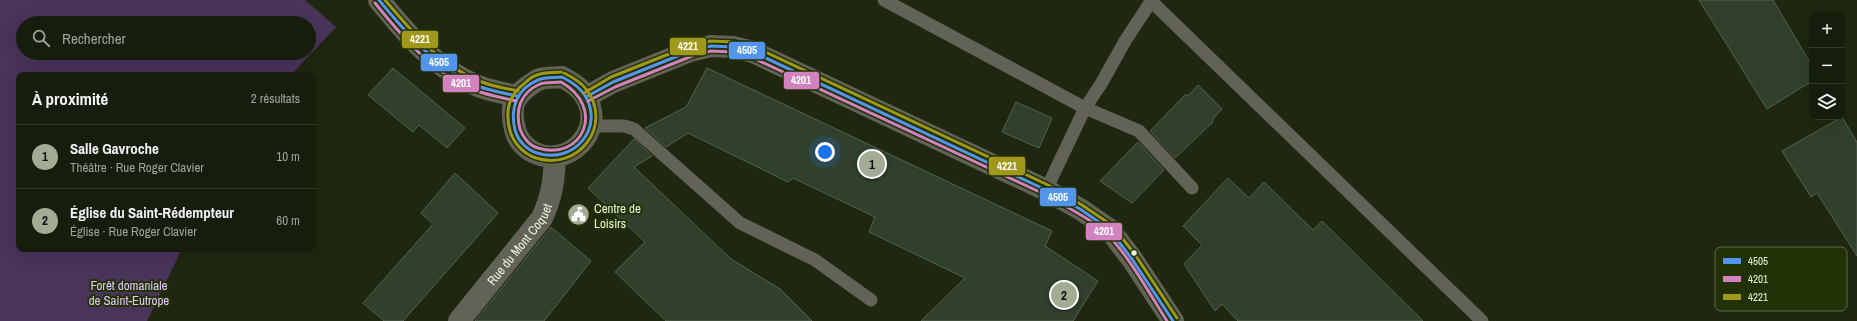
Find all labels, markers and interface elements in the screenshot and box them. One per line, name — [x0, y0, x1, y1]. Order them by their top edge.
map controls — [1809, 12, 1845, 120]
button: + — [1809, 12, 1845, 48]
search box — [16, 16, 316, 60]
icon: search — [30, 27, 52, 49]
text: Rechercher — [62, 28, 126, 49]
line badge: 4221 — [401, 30, 439, 49]
text: 4221 — [410, 32, 430, 46]
line badge: 4221 — [669, 37, 707, 56]
text: 4221 — [678, 39, 698, 53]
line badge: 4505 — [728, 41, 766, 60]
text: 4505 — [737, 43, 757, 57]
button: − — [1809, 48, 1845, 84]
line badge: 4505 — [420, 53, 458, 72]
text: 4505 — [429, 55, 449, 69]
line badge: 4201 — [783, 71, 820, 90]
text: 4201 — [791, 73, 811, 87]
line badge: 4201 — [442, 74, 480, 93]
text: 4201 — [451, 76, 471, 90]
button: layers — [1809, 84, 1845, 120]
text: À proximité — [32, 87, 108, 110]
text: 2 résultats — [251, 90, 300, 107]
text: Salle Gavroche — [70, 138, 159, 159]
your location — [815, 142, 835, 162]
text: 1 — [42, 148, 48, 165]
text: 10 m — [276, 148, 300, 165]
pin: 1 — [859, 149, 885, 179]
line badge: 4221 — [988, 156, 1026, 176]
text: Théâtre · Rue Roger Clavier — [70, 159, 204, 176]
text: 4221 — [997, 159, 1017, 173]
line badge: 4505 — [1039, 187, 1077, 207]
text: 4505 — [1048, 190, 1068, 204]
place label: Centre de Loisirs — [594, 200, 641, 232]
street label: Rue du Mont Coquet — [483, 201, 556, 289]
text: Église du Saint-Rédempteur — [70, 202, 234, 223]
public building icon: Centre de Loisirs — [566, 202, 592, 228]
text: 2 — [42, 212, 48, 229]
text: 60 m — [276, 212, 300, 229]
line badge: 4201 — [1085, 222, 1123, 241]
text: Église · Rue Roger Clavier — [70, 223, 197, 240]
text: 4201 — [1094, 224, 1114, 238]
legend — [1715, 247, 1847, 311]
unlabelled marker — [1129, 248, 1139, 258]
text: 4505 — [1748, 254, 1768, 268]
text: 4201 — [1748, 272, 1768, 286]
park label: Forêt domaniale de Saint-Eutrope — [89, 277, 169, 309]
pin: 2 — [1051, 280, 1077, 310]
text: 4221 — [1748, 290, 1768, 304]

